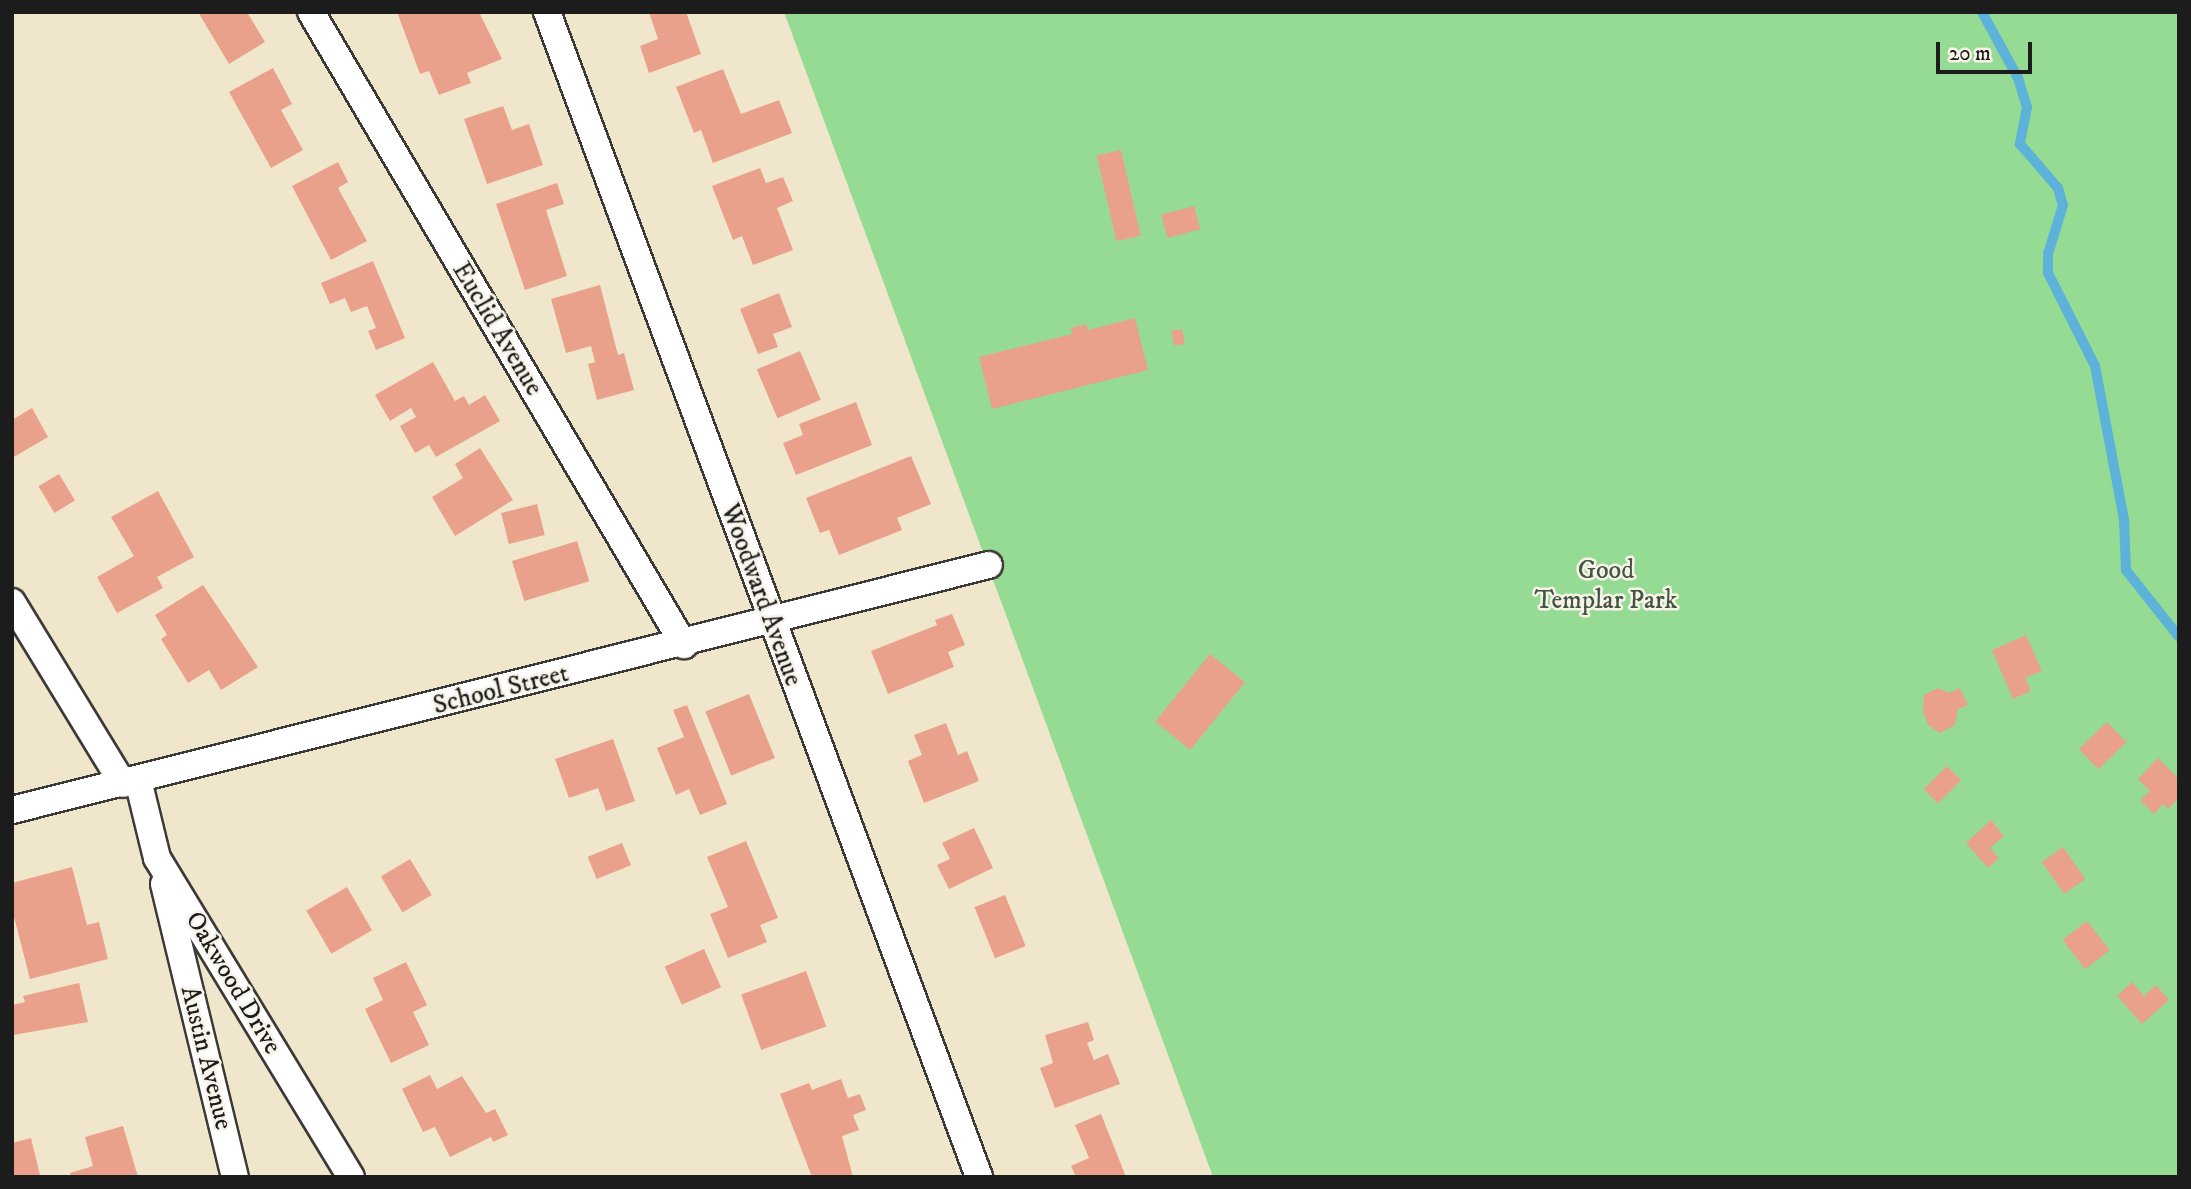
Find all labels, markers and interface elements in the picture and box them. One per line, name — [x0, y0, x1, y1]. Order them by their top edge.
scale bar — [1939, 28, 2035, 72]
text: 20 m — [1949, 41, 1991, 67]
street label: Euclid Avenue — [445, 257, 549, 401]
street label: Woodward Avenue — [714, 500, 808, 690]
park label: Good Templar Park — [1535, 555, 1677, 616]
street label: School Street — [430, 658, 572, 722]
street label: Oakwood Drive — [178, 906, 288, 1060]
street label: Austin Avenue — [173, 983, 239, 1133]

